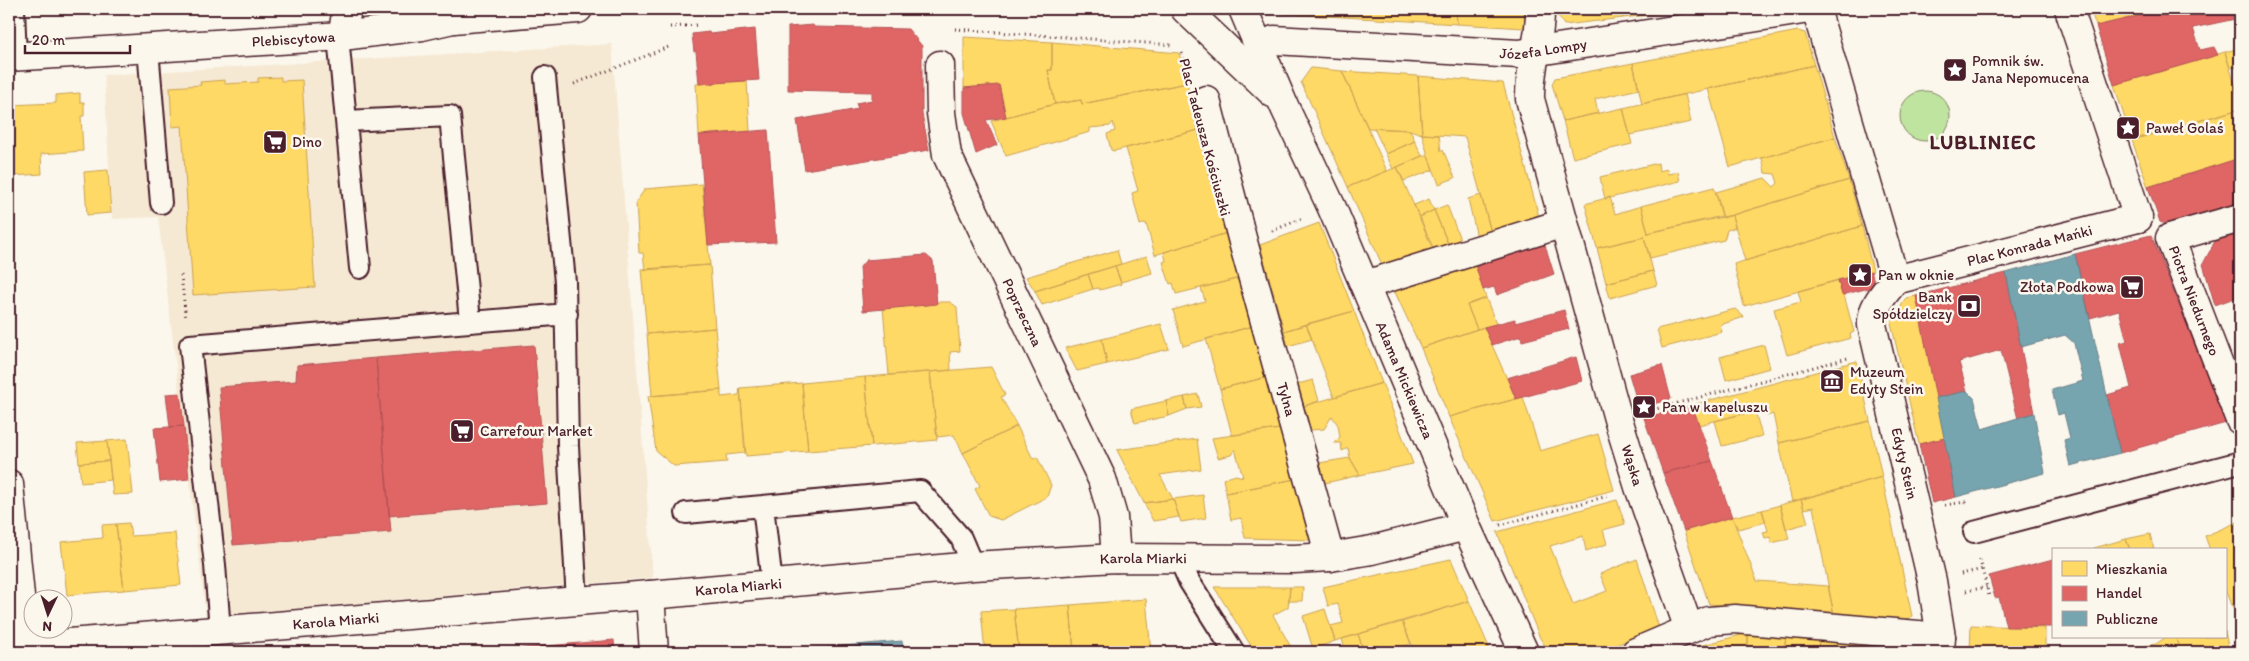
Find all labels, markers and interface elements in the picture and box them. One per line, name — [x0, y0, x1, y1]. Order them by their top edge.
scale bar — [25, 22, 130, 54]
street label: Plebiscytowa — [251, 27, 336, 51]
text: 20 m — [32, 31, 66, 49]
street label: Józefa Lompy — [1499, 35, 1588, 63]
place label: Pomnik św. Jana Nepomucena — [1972, 52, 2090, 87]
street label: Plac Tadeusza Kościuszki — [1175, 56, 1235, 218]
place icon: Pomnik św. Jana Nepomucena — [1942, 57, 1968, 83]
place icon: Paweł Golaś — [2115, 115, 2141, 141]
place label: Paweł Golaś — [2146, 119, 2224, 137]
supermarket icon: Dino — [262, 129, 288, 155]
district label: LUBLINIEC — [1929, 130, 2037, 154]
place label: Dino — [292, 133, 322, 151]
street label: Plac Konrada Mańki — [1965, 221, 2094, 270]
street label: Piotra Niedurnego — [2165, 243, 2223, 358]
place icon: Pan w oknie — [1847, 262, 1873, 288]
place label: Pan w oknie — [1878, 266, 1954, 284]
supermarket icon: Złota Podkowa — [2119, 274, 2145, 300]
street label: Poprzeczna — [998, 275, 1046, 350]
place label: Złota Podkowa — [2020, 278, 2115, 296]
place label: Bank Spółdzielczy — [1873, 288, 1952, 323]
bank icon: Bank Spółdzielczy — [1956, 293, 1982, 319]
street label: Adama Mickiewicza — [1372, 319, 1437, 442]
place label: Muzeum Edyty Stein — [1850, 363, 1924, 398]
museum icon: Muzeum Edyty Stein — [1819, 368, 1845, 394]
street label: Tylna — [1273, 380, 1300, 419]
place icon: Pan w kapeluszu — [1631, 394, 1657, 420]
place label: Pan w kapeluszu — [1662, 398, 1768, 416]
supermarket icon: Carrefour Market — [449, 418, 475, 444]
place label: Carrefour Market — [480, 422, 593, 440]
street label: Edyty Stein — [1887, 426, 1922, 502]
street label: Wąska — [1617, 442, 1647, 488]
legend — [2052, 548, 2226, 638]
street label: Karola Miarki — [1099, 549, 1187, 568]
text: Mieszkania — [2096, 560, 2168, 578]
street label: Karola Miarki — [694, 574, 783, 600]
text: Handel — [2096, 584, 2143, 602]
north arrow — [22, 588, 72, 638]
street label: Karola Miarki — [292, 608, 380, 634]
text: Publiczne — [2096, 610, 2158, 628]
text: N — [42, 618, 52, 635]

